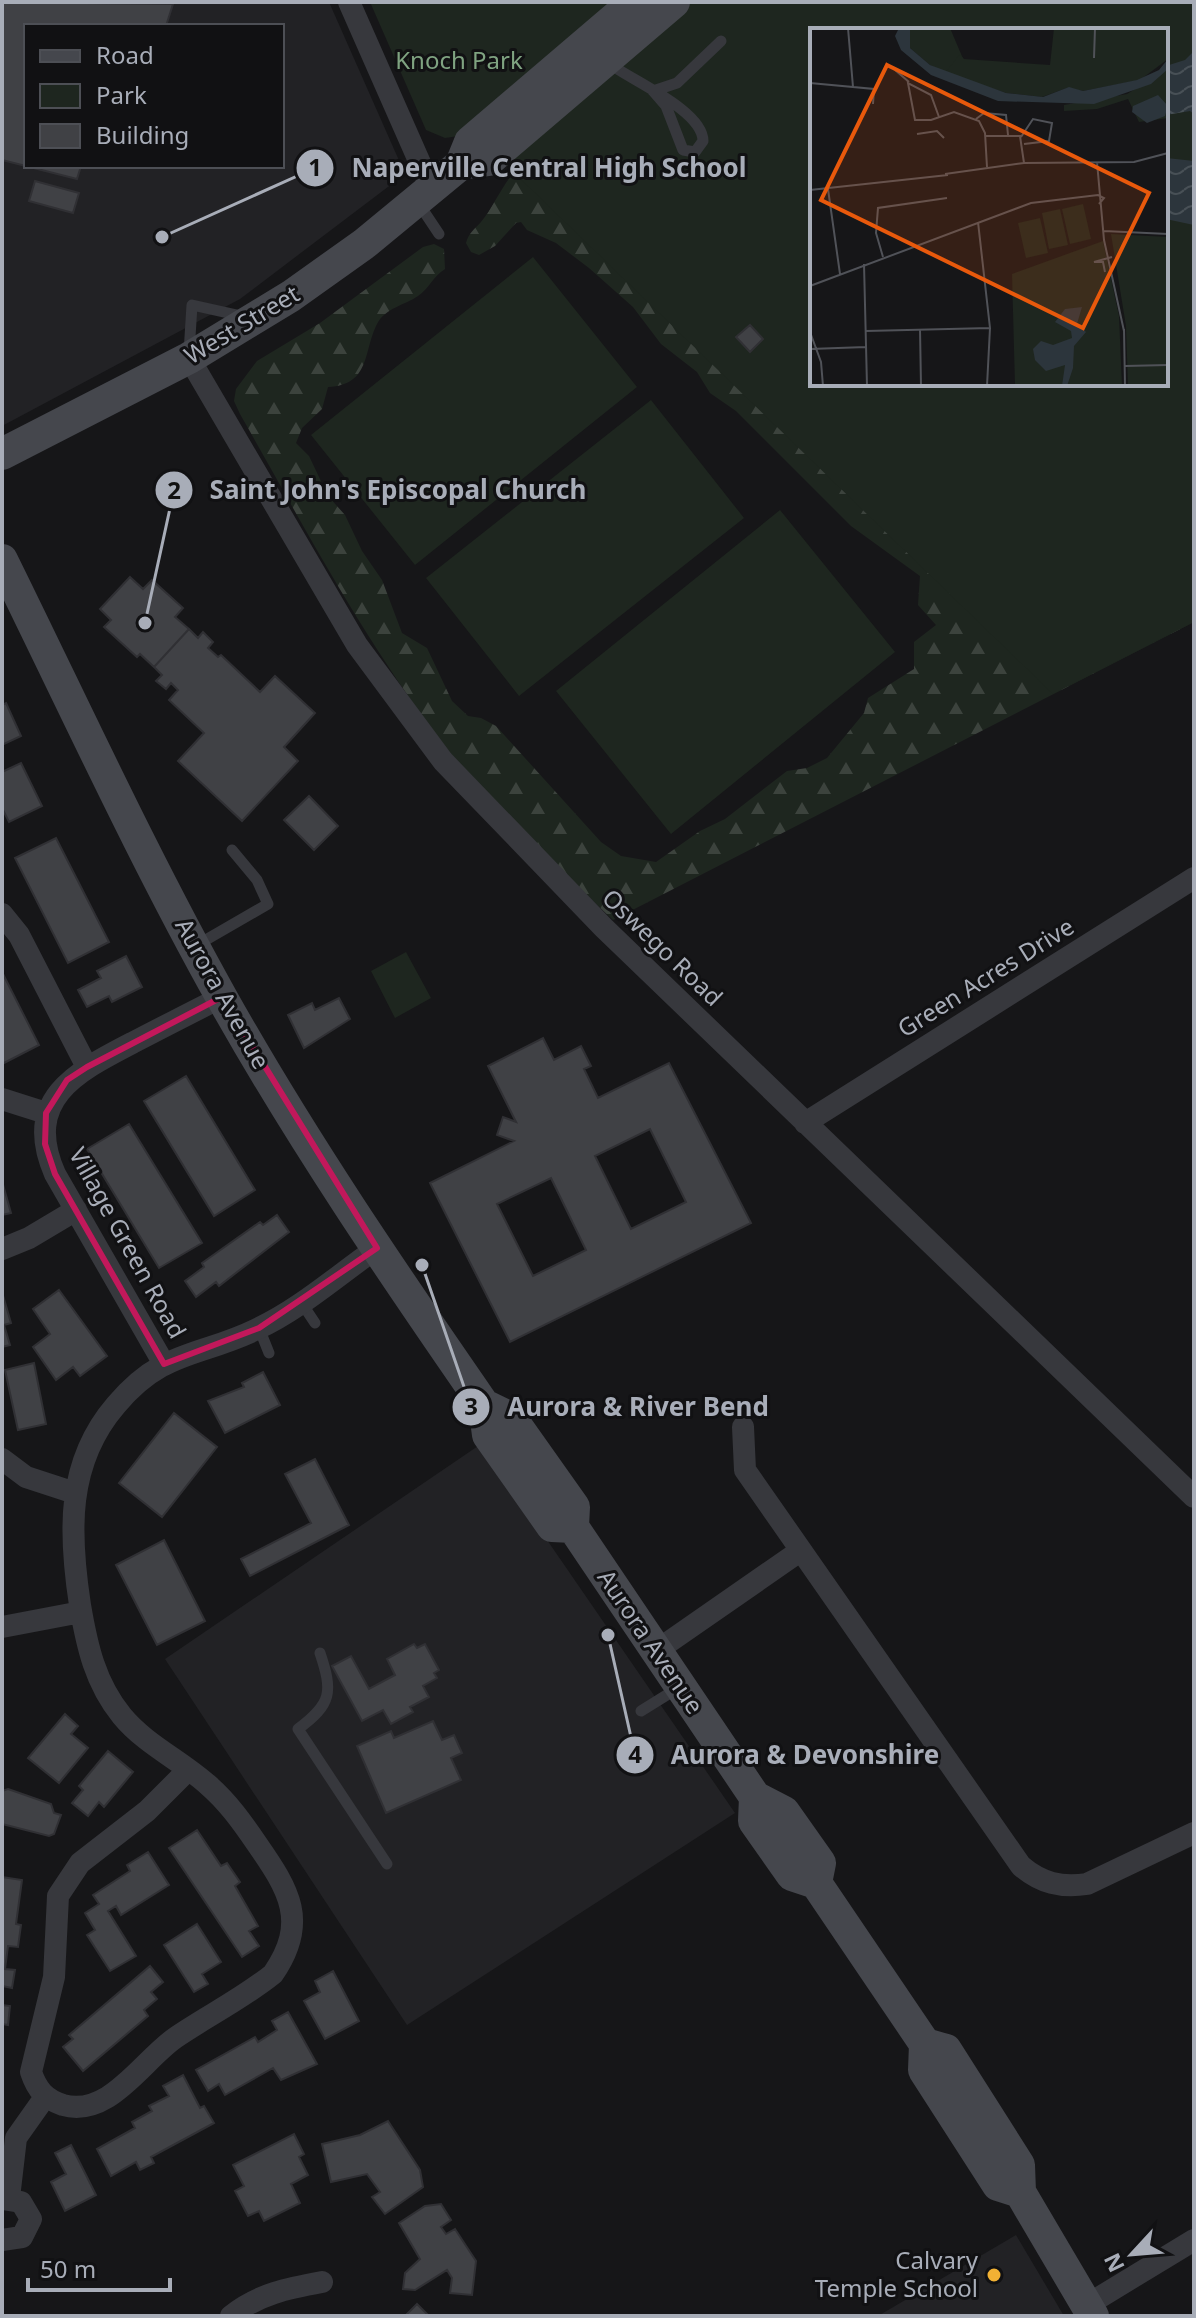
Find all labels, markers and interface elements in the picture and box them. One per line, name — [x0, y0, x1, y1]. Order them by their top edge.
legend — [24, 24, 284, 168]
inset map — [810, 28, 1168, 386]
text: Road — [96, 38, 154, 71]
park label: Knoch Park — [395, 43, 523, 76]
text: Park — [96, 78, 147, 111]
text: Building — [96, 118, 189, 151]
callout: Naperville Central High School — [295, 143, 762, 193]
text: Naperville Central High School — [352, 149, 746, 185]
text: 1 — [308, 150, 322, 183]
street label: West Street — [178, 276, 305, 371]
callout: Saint John's Episcopal Church — [154, 465, 602, 515]
text: Saint John's Episcopal Church — [210, 471, 586, 507]
text: 2 — [167, 473, 181, 506]
street label: Oswego Road — [596, 881, 731, 1013]
street label: Green Acres Drive — [891, 909, 1080, 1044]
street label: Aurora Avenue — [168, 912, 278, 1075]
street label: Village Green Road — [62, 1141, 195, 1344]
callout: Aurora & River Bend — [451, 1382, 784, 1432]
text: Aurora & River Bend — [507, 1388, 769, 1424]
text: 3 — [464, 1389, 478, 1422]
street label: Aurora Avenue — [591, 1562, 712, 1720]
callout: Aurora & Devonshire — [615, 1730, 955, 1780]
text: Aurora & Devonshire — [671, 1736, 939, 1772]
text: 4 — [628, 1737, 642, 1770]
north arrow — [1092, 2214, 1172, 2294]
scale bar — [28, 2242, 170, 2292]
place label: Calvary Temple School — [815, 2243, 979, 2304]
text: N — [1096, 2249, 1131, 2278]
text: 50 m — [40, 2252, 96, 2285]
marker: Calvary Temple School — [985, 2266, 1003, 2284]

